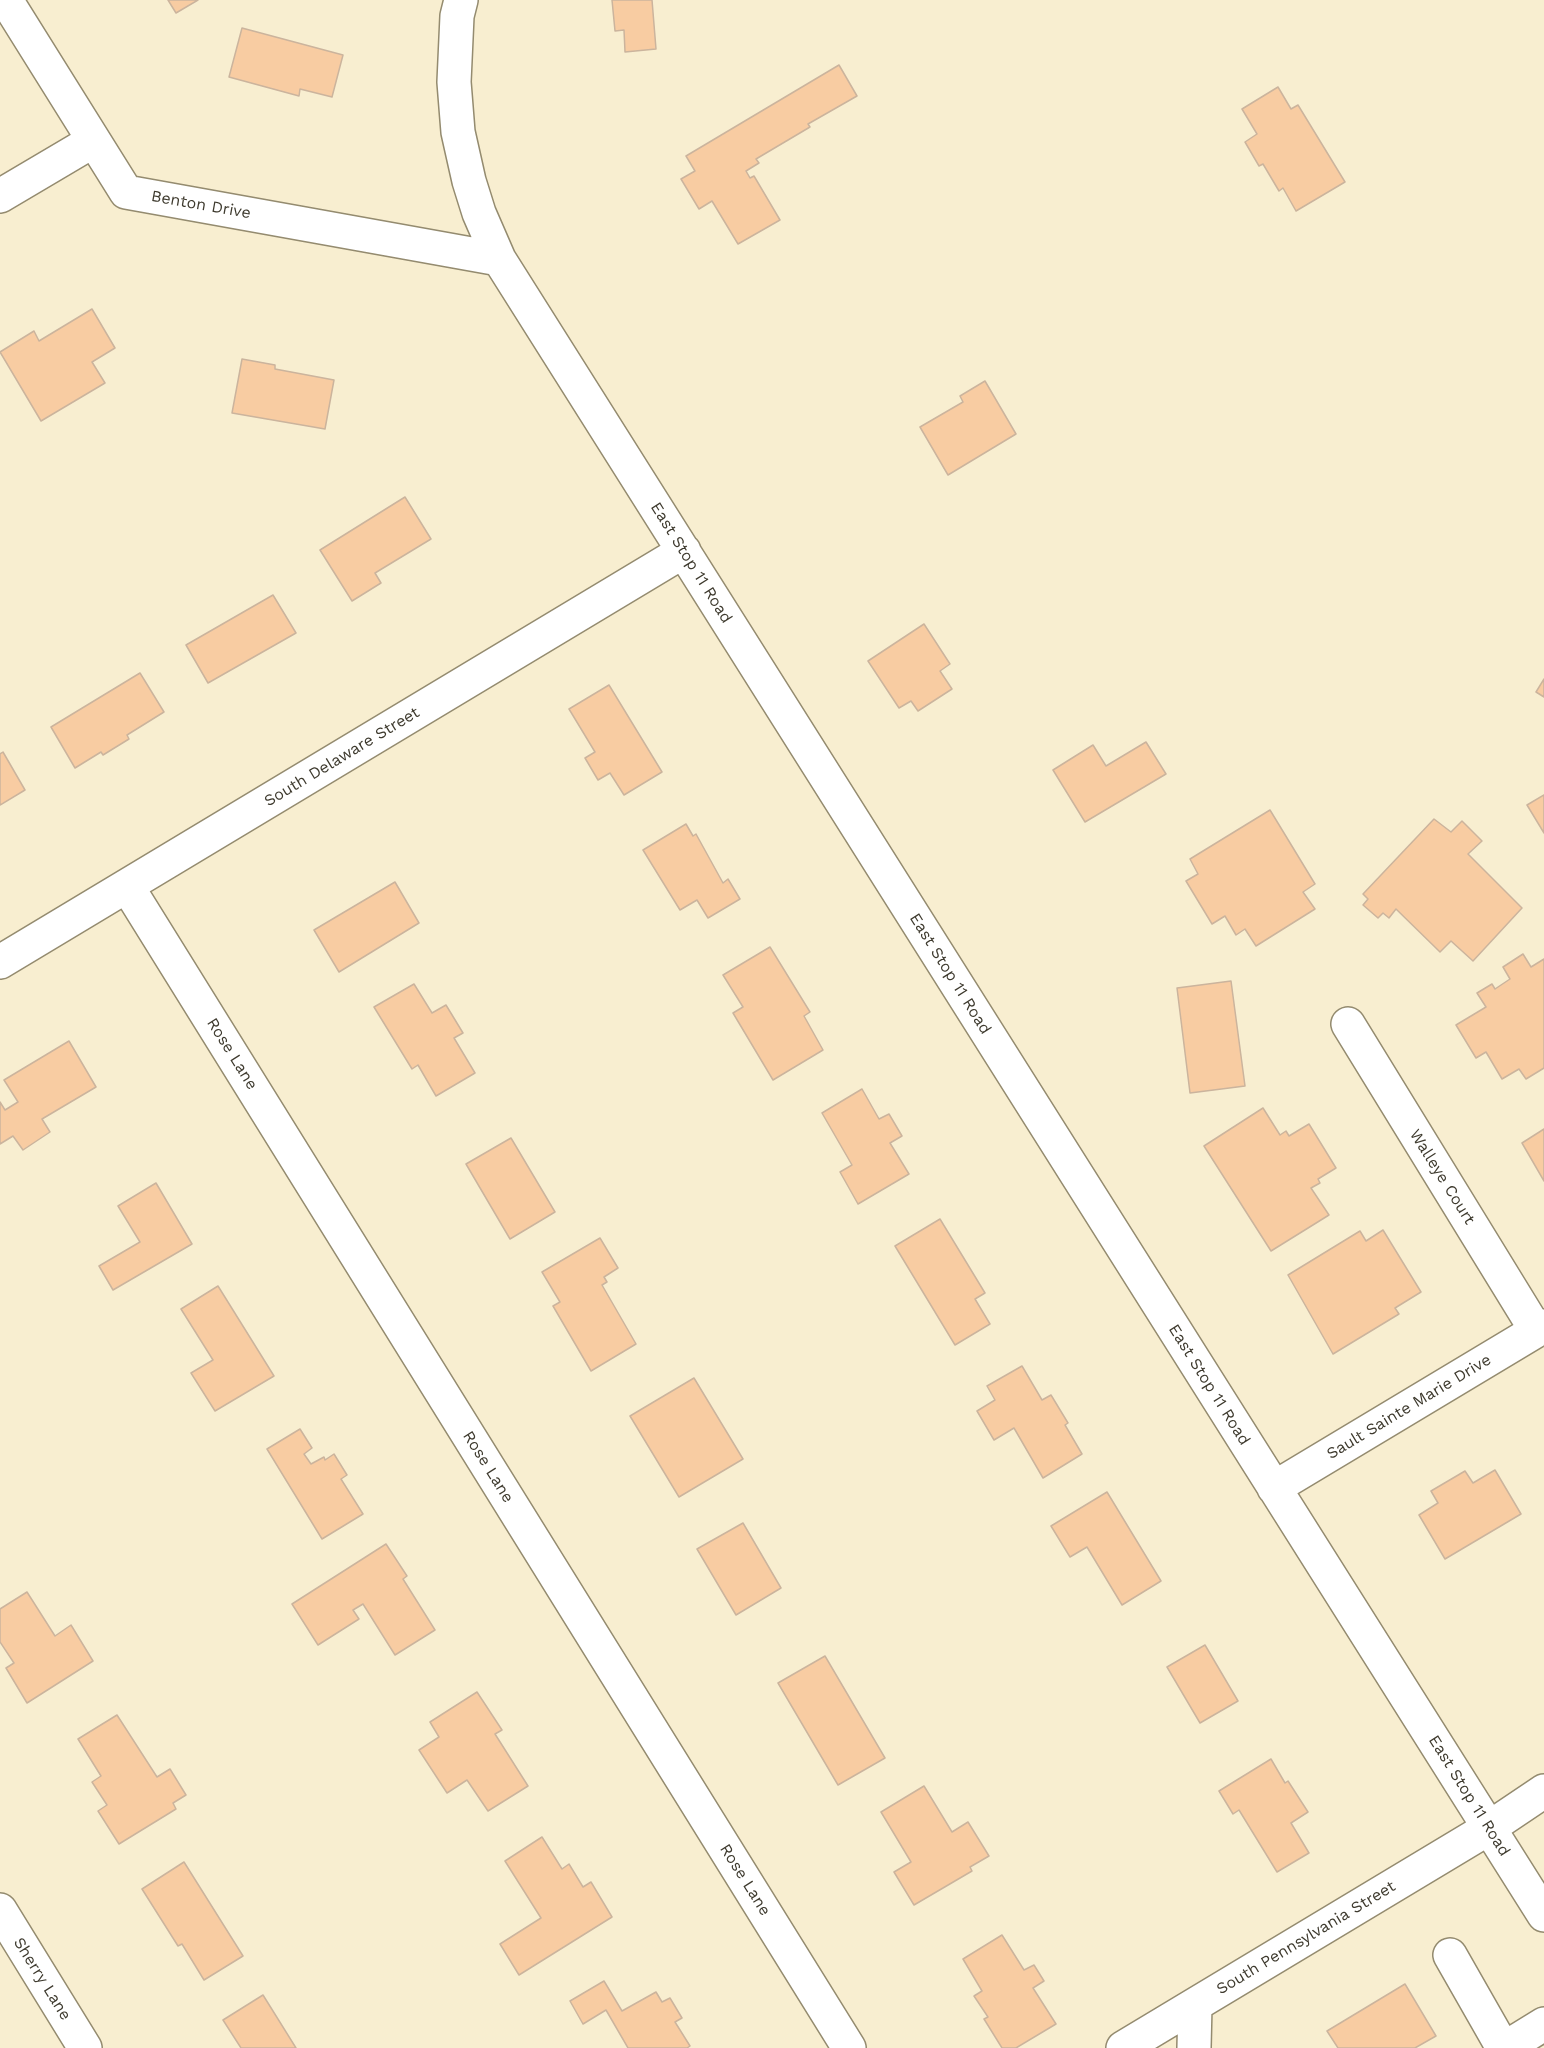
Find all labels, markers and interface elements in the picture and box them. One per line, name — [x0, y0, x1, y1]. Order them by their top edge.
street label: Benton Drive — [150, 187, 252, 223]
street label: East Stop 11 Road — [646, 499, 736, 627]
street label: South Delaware Street — [261, 703, 423, 811]
street label: East Stop 11 Road — [905, 910, 995, 1038]
street label: Rose Lane — [202, 1015, 262, 1093]
street label: Walleye Court — [1405, 1126, 1479, 1228]
street label: East Stop 11 Road — [1164, 1321, 1254, 1449]
street label: Sault Sainte Marie Drive — [1323, 1350, 1495, 1464]
street label: Rose Lane — [458, 1428, 518, 1506]
street label: East Stop 11 Road — [1424, 1732, 1514, 1860]
street label: Rose Lane — [715, 1841, 775, 1919]
street label: South Pennsylvania Street — [1213, 1877, 1399, 1999]
street label: Sherry Lane — [9, 1934, 75, 2024]

